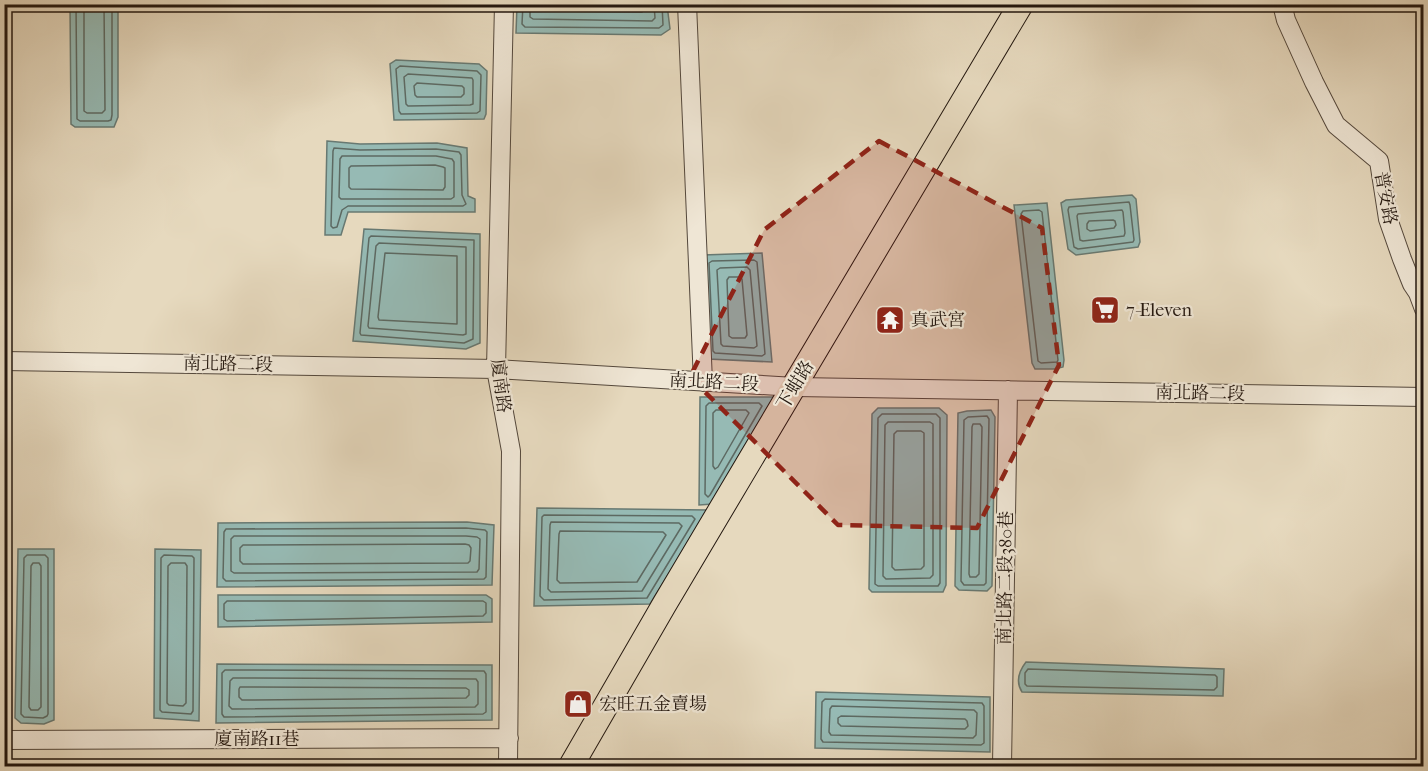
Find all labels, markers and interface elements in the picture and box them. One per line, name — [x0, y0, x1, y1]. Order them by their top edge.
street label: 普安路 — [1370, 170, 1401, 227]
supermarket icon: 7-Eleven — [1089, 294, 1121, 326]
place label: 7-Eleven — [1126, 300, 1192, 321]
temple icon: 真武宮 — [874, 304, 906, 336]
place label: 真武宮 — [911, 310, 965, 331]
street label: 南北路二段 — [183, 353, 273, 376]
street label: 下蚶路 — [773, 357, 818, 414]
street label: 廈南路 — [487, 358, 514, 414]
street label: 南北路二段 — [668, 370, 759, 395]
street label: 南北路二段 — [1155, 382, 1245, 405]
street label: 南北路二段380巷 — [994, 511, 1017, 645]
shop icon: 宏旺五金賣場 — [562, 688, 594, 720]
place label: 宏旺五金賣場 — [599, 694, 707, 715]
street label: 廈南路11巷 — [215, 729, 299, 750]

